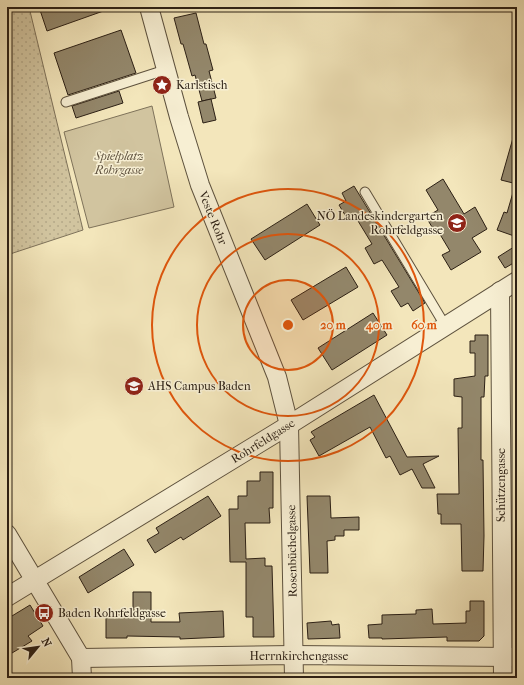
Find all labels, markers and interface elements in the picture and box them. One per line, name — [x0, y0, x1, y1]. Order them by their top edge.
place icon: Karlstisch — [151, 74, 173, 96]
place label: Karlstisch — [176, 78, 228, 92]
park label: Spielplatz Rohrgasse — [93, 149, 144, 177]
street label: Veste Rohr — [196, 188, 230, 248]
place label: NÖ Landeskindergarten Rohrfeldgasse — [317, 208, 443, 237]
school or university icon: NÖ Landeskindergarten Rohrfeldgasse — [446, 212, 468, 234]
centre of rings — [281, 318, 295, 332]
text: 20 m — [320, 318, 347, 332]
text: 40 m — [365, 318, 393, 333]
text: 60 m — [411, 318, 438, 332]
school or university icon: AHS Campus Baden — [123, 375, 145, 397]
place label: AHS Campus Baden — [147, 379, 251, 393]
street label: Rohrfeldgasse — [229, 416, 298, 466]
street label: Schützengasse — [494, 448, 508, 522]
street label: Rosenbüchelgasse — [284, 504, 300, 597]
bus stop icon: Baden Rohrfeldgasse — [33, 602, 55, 624]
place label: Baden Rohrfeldgasse — [58, 606, 166, 620]
north arrow — [18, 627, 58, 667]
text: N — [39, 636, 54, 650]
street label: Herrnkirchengasse — [250, 649, 348, 663]

